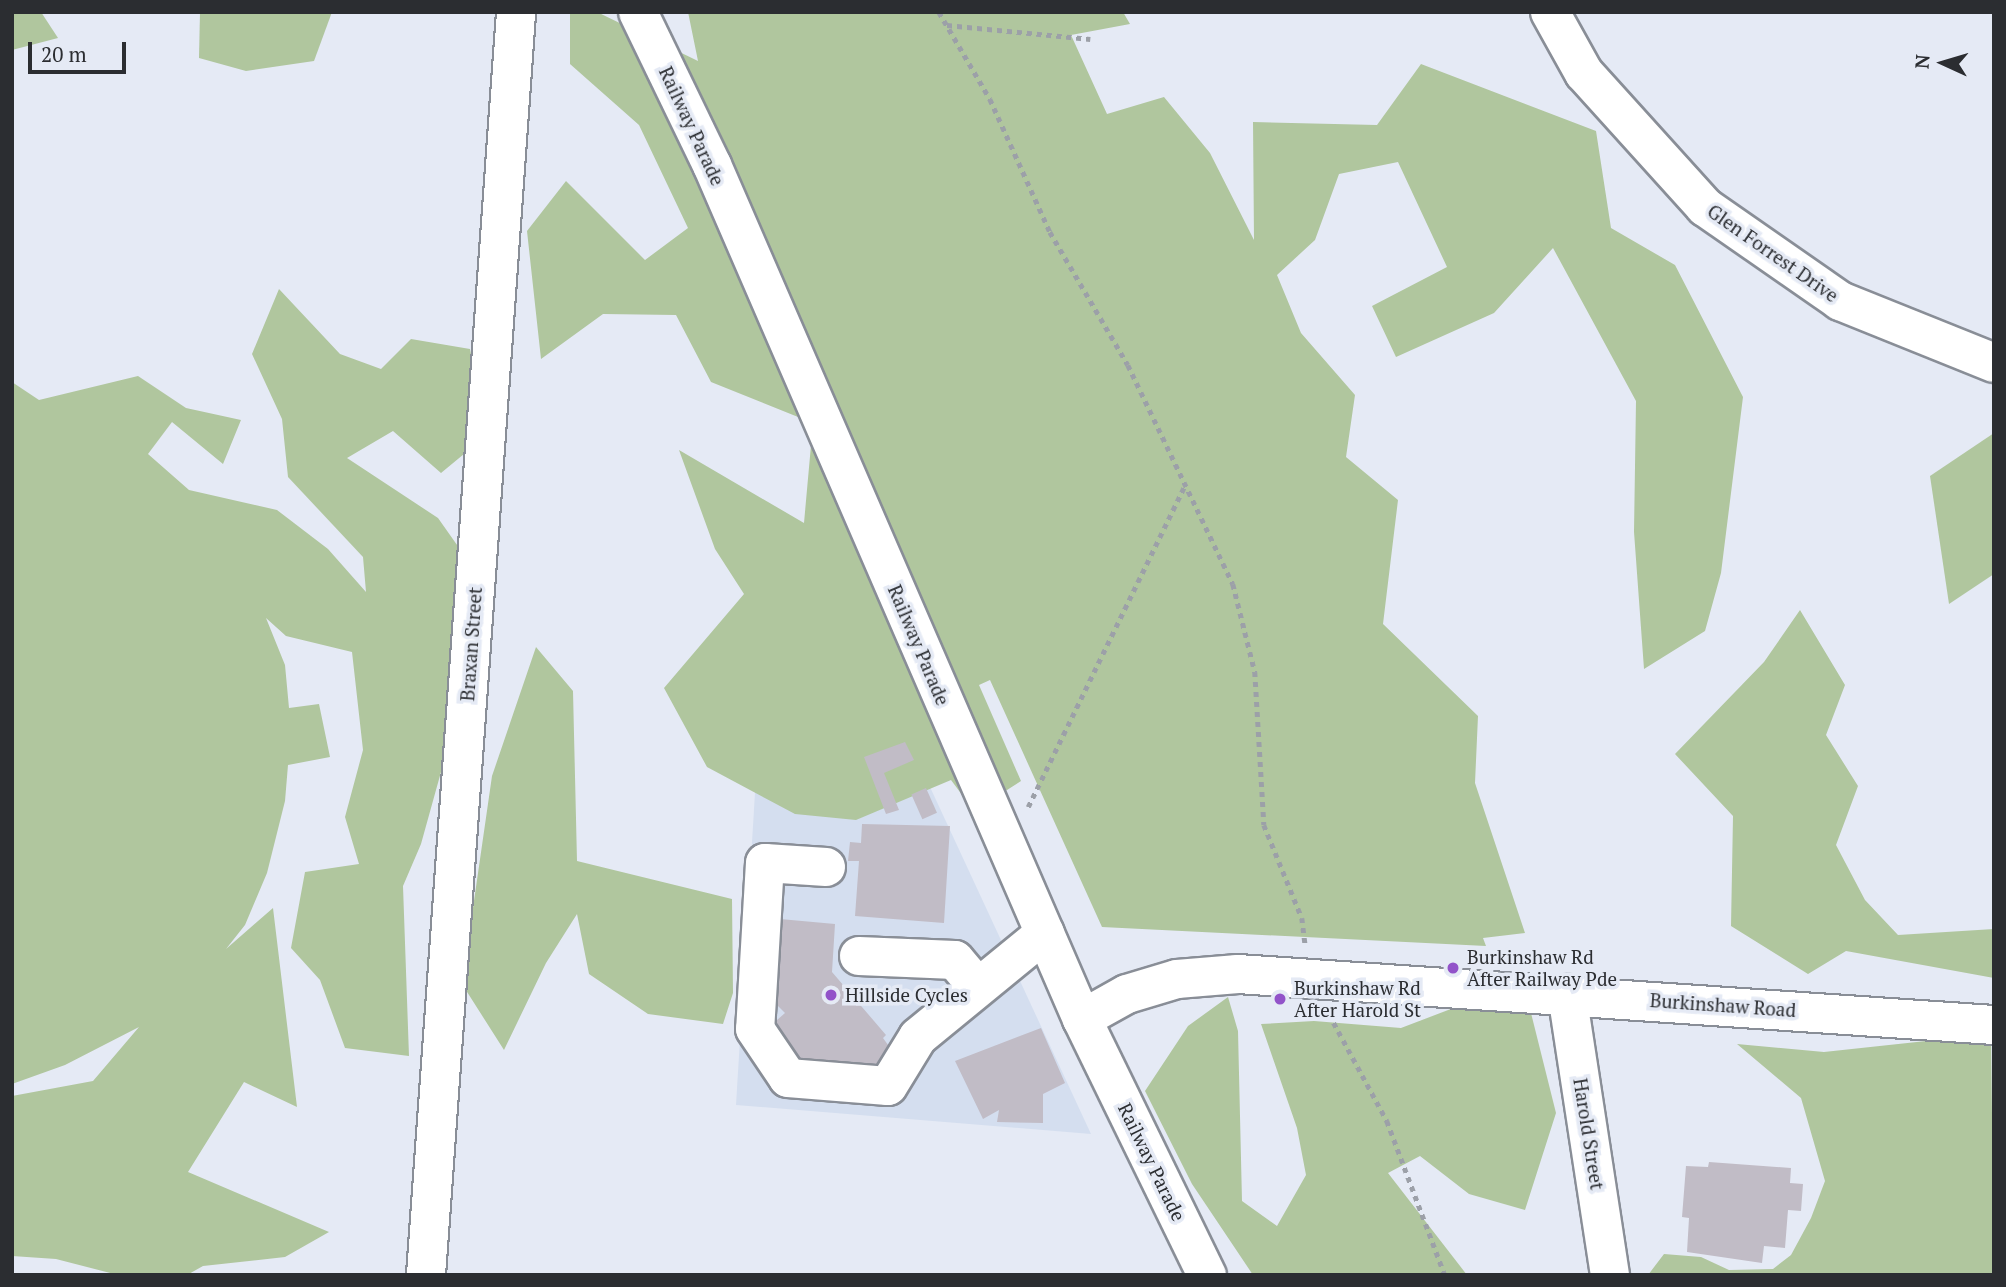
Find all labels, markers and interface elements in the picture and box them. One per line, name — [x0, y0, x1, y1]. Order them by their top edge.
scale bar — [32, 28, 130, 72]
north arrow — [1908, 28, 1978, 98]
text: 20 m — [41, 40, 87, 68]
text: N — [1909, 53, 1935, 70]
street label: Railway Parade — [654, 63, 730, 189]
street label: Glen Forrest Drive — [1703, 199, 1843, 307]
street label: Railway Parade — [883, 581, 955, 709]
street label: Braxan Street — [456, 586, 486, 702]
place label: Burkinshaw Rd After Railway Pde — [1467, 946, 1617, 990]
marker: Burkinshaw Rd After Railway Pde — [1445, 960, 1461, 976]
place label: Burkinshaw Rd After Harold St — [1294, 977, 1421, 1021]
place label: Hillside Cycles — [845, 984, 968, 1006]
marker: Hillside Cycles — [823, 987, 839, 1003]
street label: Burkinshaw Road — [1649, 989, 1797, 1021]
marker: Burkinshaw Rd After Harold St — [1272, 991, 1288, 1007]
street label: Harold Street — [1569, 1077, 1609, 1191]
street label: Railway Parade — [1114, 1099, 1190, 1225]

